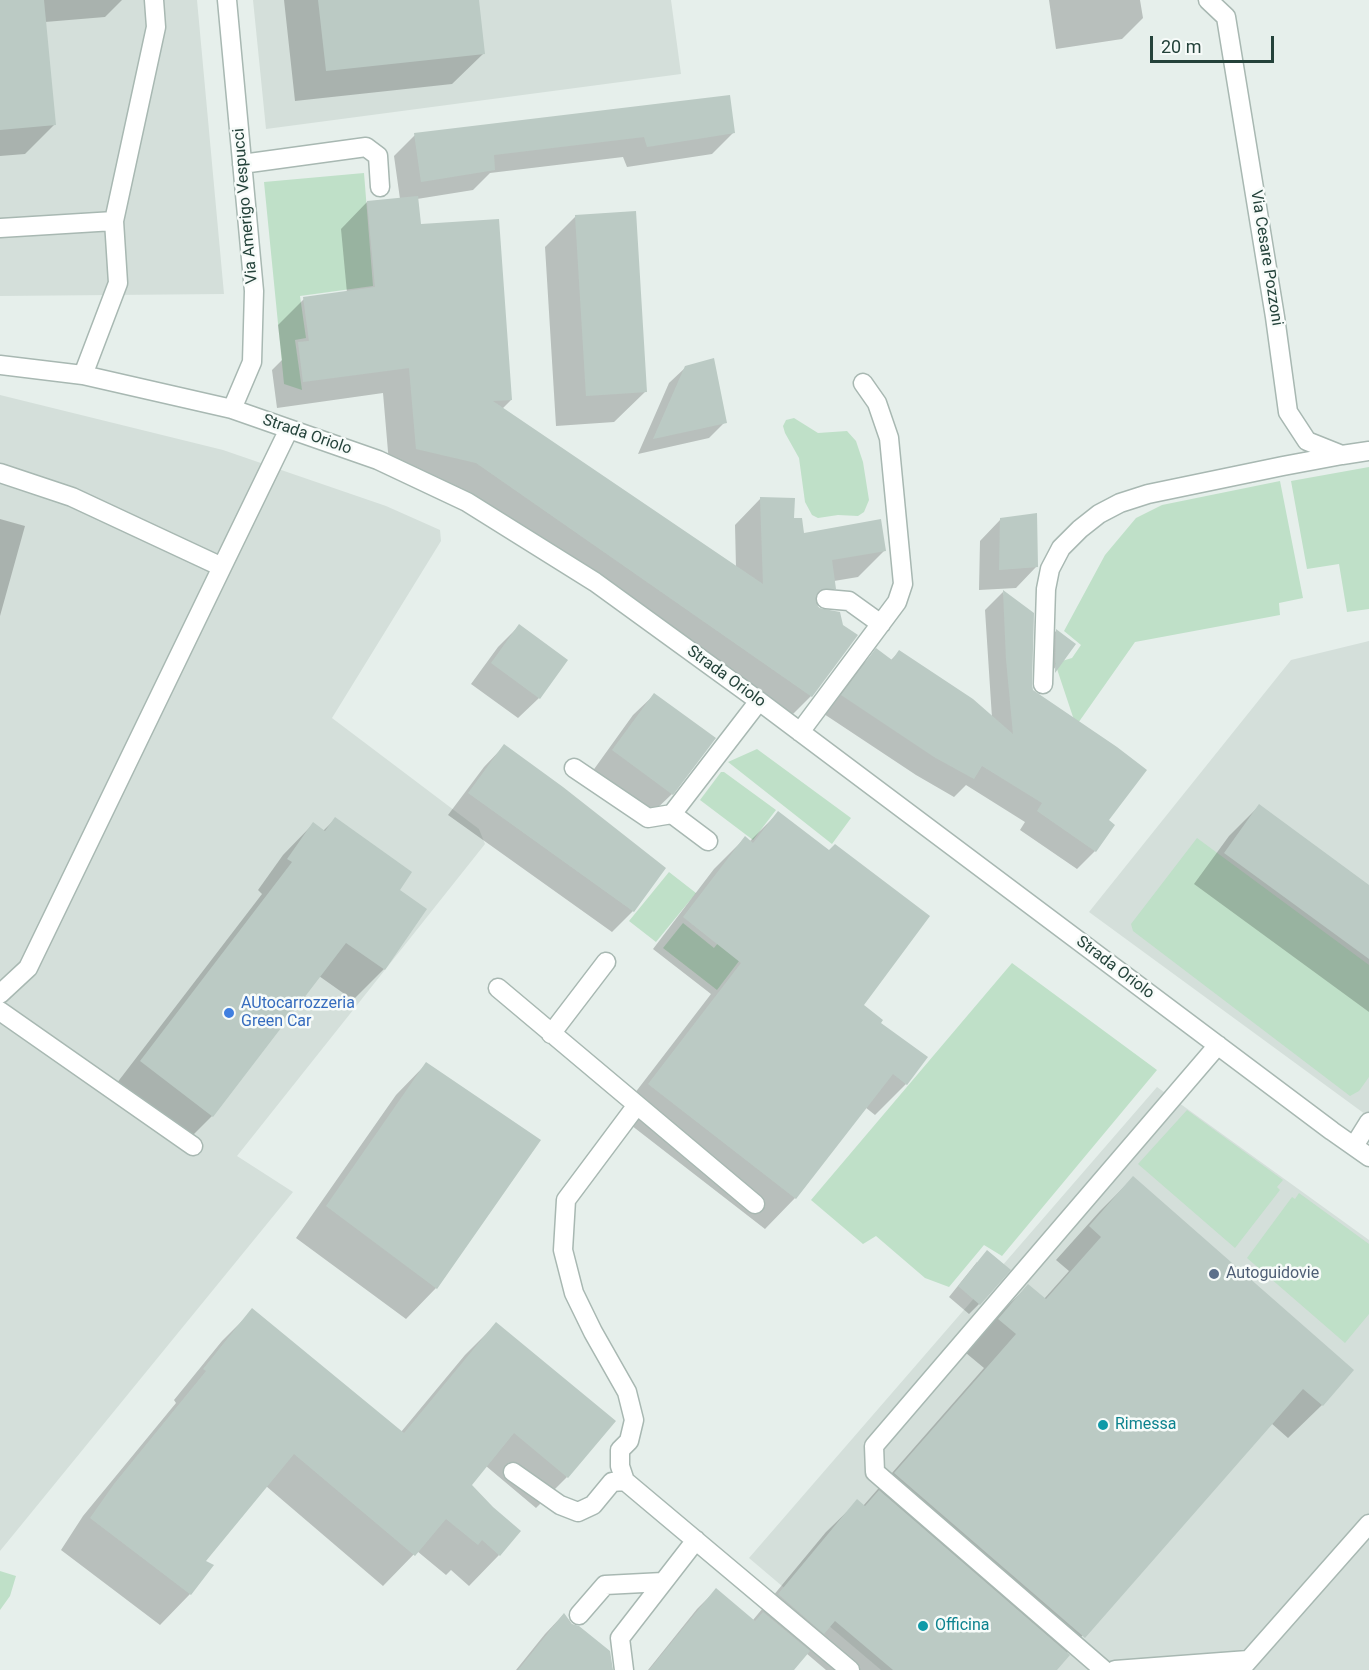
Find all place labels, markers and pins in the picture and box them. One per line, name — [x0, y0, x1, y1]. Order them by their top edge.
place label: AUtocarrozzeria Green Car — [241, 994, 355, 1032]
marker: AUtocarrozzeria Green Car — [222, 1006, 236, 1020]
place label: Autoguidovie — [1226, 1264, 1319, 1284]
marker: Autoguidovie — [1207, 1267, 1221, 1281]
place label: Rimessa — [1115, 1415, 1176, 1435]
marker: Rimessa — [1096, 1418, 1110, 1432]
place label: Officina — [935, 1616, 989, 1636]
marker: Officina — [916, 1619, 930, 1633]

